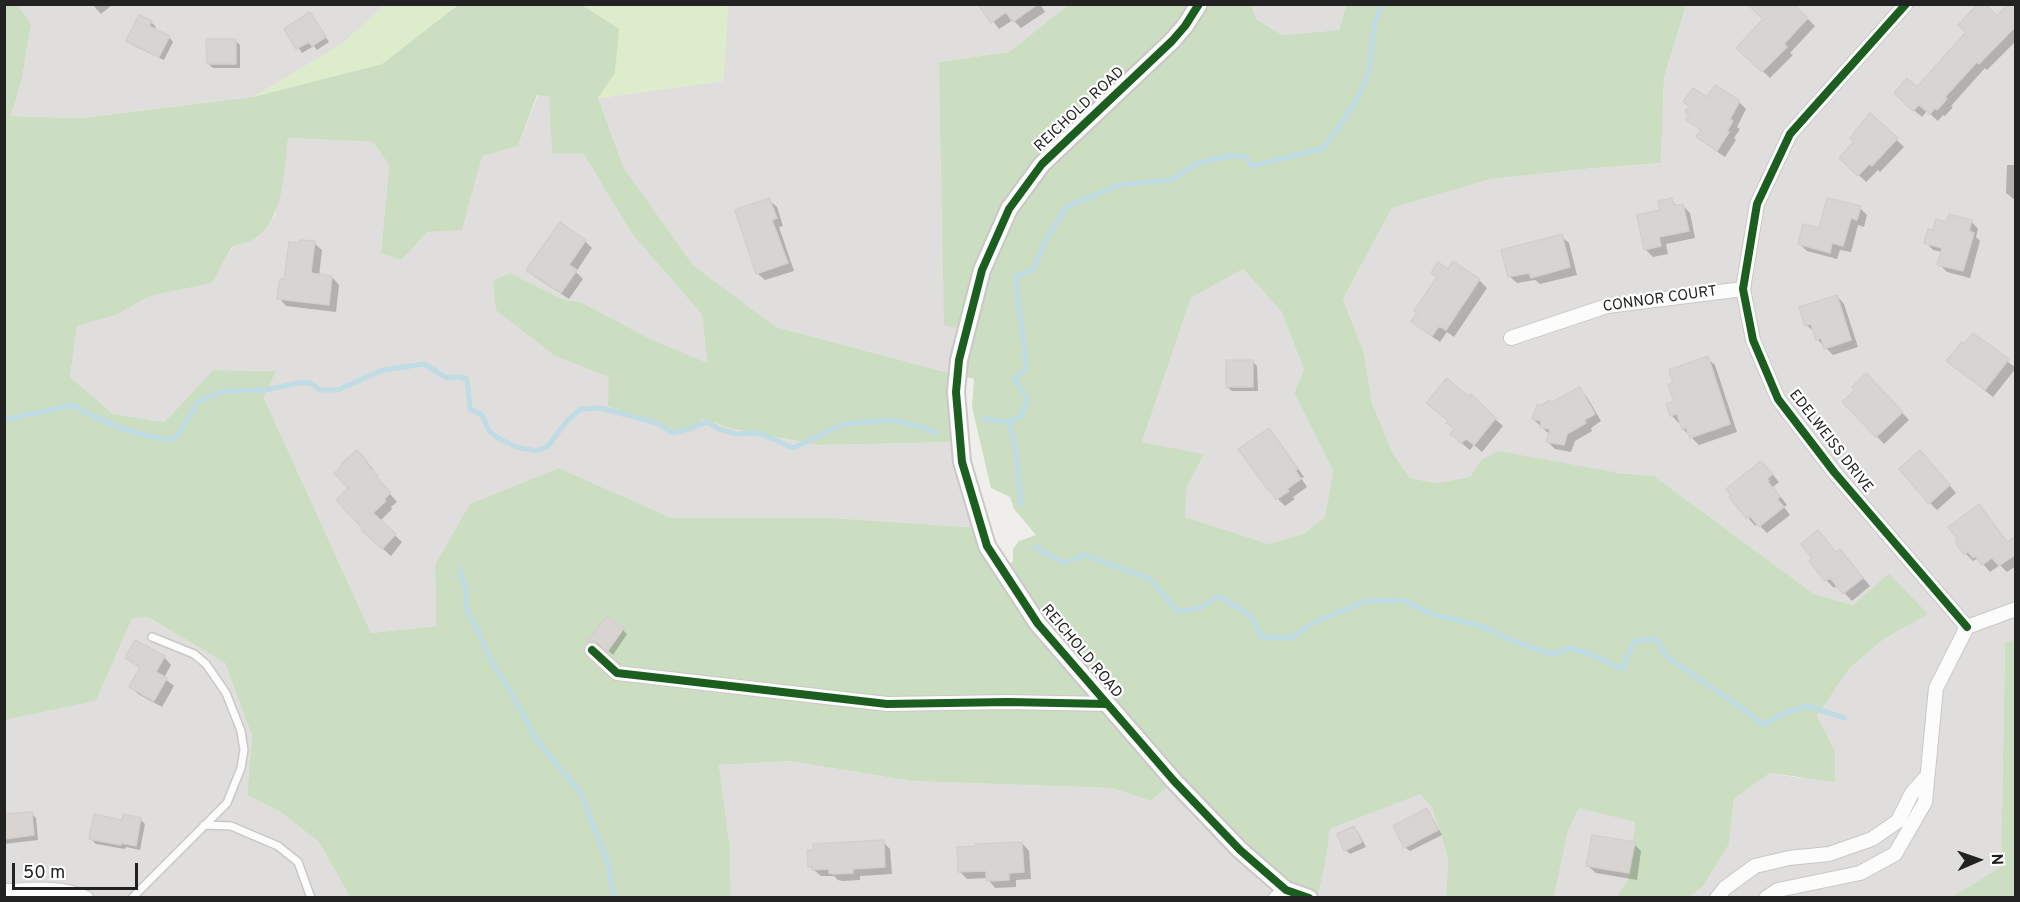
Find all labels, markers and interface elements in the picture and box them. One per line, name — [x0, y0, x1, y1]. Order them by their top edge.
street label: REICHOLD ROAD — [1031, 64, 1129, 156]
street label: CONNOR COURT — [1602, 283, 1718, 317]
street label: EDELWEISS DRIVE — [1784, 387, 1876, 497]
street label: REICHOLD ROAD — [1037, 602, 1125, 702]
north arrow — [1948, 830, 2008, 890]
scale bar — [15, 851, 141, 889]
text: N — [1986, 853, 2006, 865]
text: 50 m — [23, 862, 65, 885]

